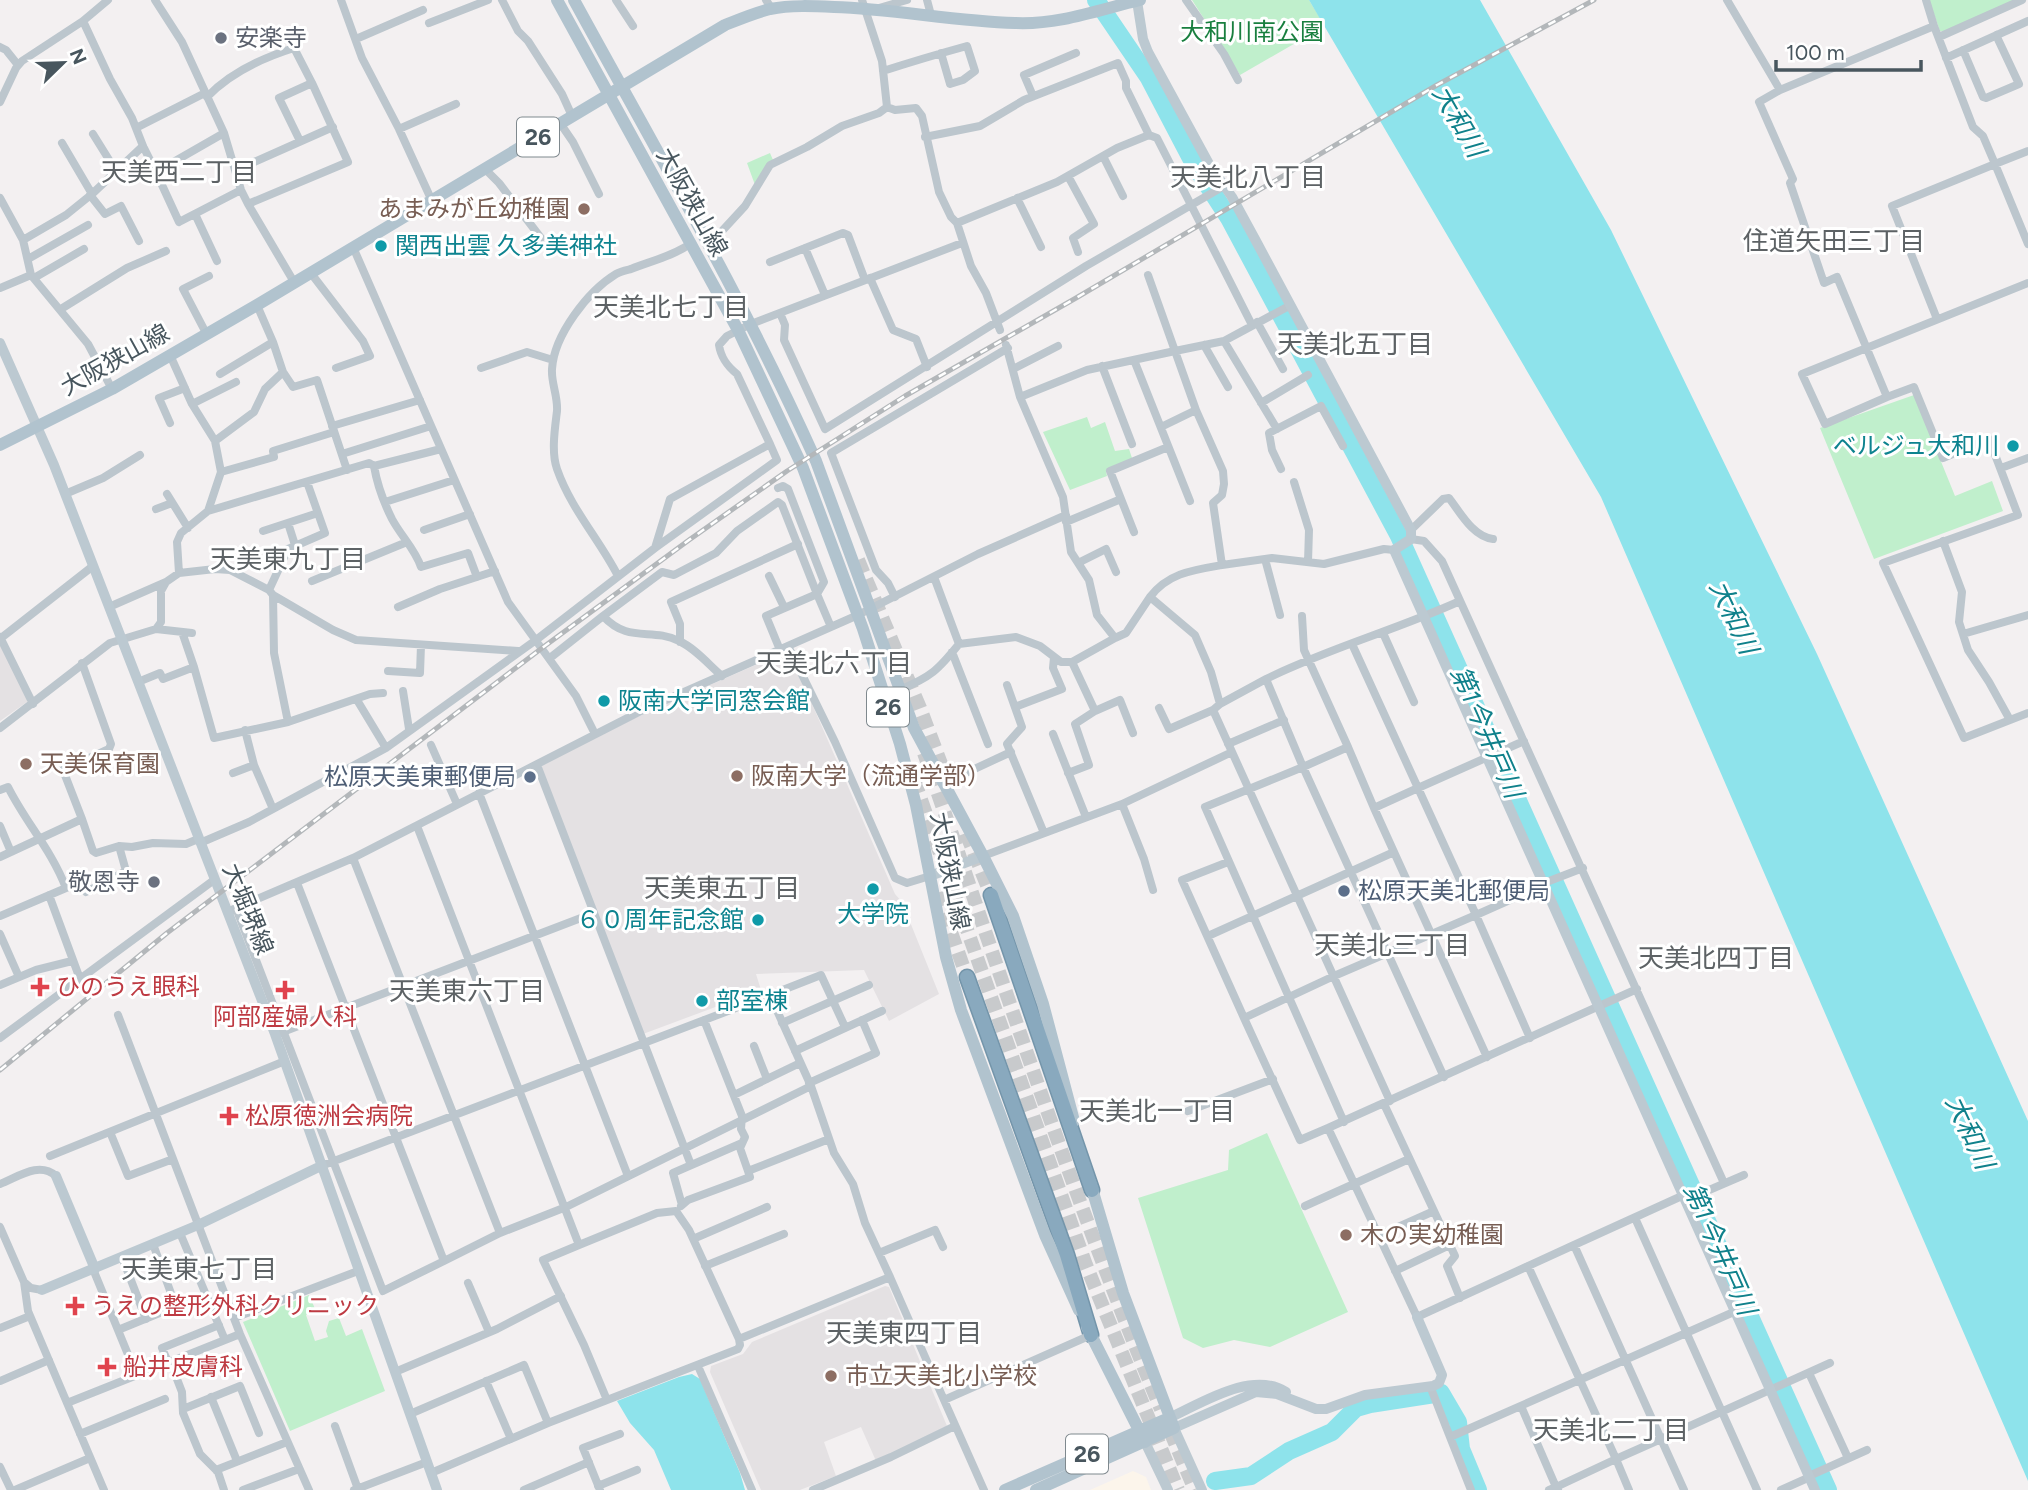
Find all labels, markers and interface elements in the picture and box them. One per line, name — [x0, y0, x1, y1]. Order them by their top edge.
park label: 大和川南公園 — [1180, 17, 1324, 46]
place label: 安楽寺 — [235, 23, 307, 52]
north arrow — [28, 28, 98, 98]
scale bar — [1776, 28, 1921, 72]
marker: 安楽寺 — [213, 30, 229, 46]
text: 100 m — [1786, 40, 1845, 65]
text: N — [65, 45, 92, 68]
water label: 大和川 — [1426, 79, 1494, 165]
road number: 26 — [517, 118, 559, 156]
street label: 大阪狭山線 — [651, 142, 734, 261]
district label: 天美西二丁目 — [101, 156, 257, 188]
district label: 天美北八丁目 — [1170, 161, 1326, 193]
place label: あまみが丘幼稚園 — [378, 194, 570, 223]
marker: あまみが丘幼稚園 — [576, 201, 592, 217]
district label: 住道矢田三丁目 — [1743, 225, 1925, 257]
place label: 関西出雲 久多美神社 — [395, 231, 617, 260]
marker: 関西出雲 久多美神社 — [373, 238, 389, 254]
district label: 天美北七丁目 — [593, 291, 749, 323]
street label: 大阪狭山線 — [55, 318, 174, 401]
district label: 天美北五丁目 — [1277, 328, 1433, 360]
place label: ベルジュ大和川 — [1833, 431, 1999, 460]
marker: ベルジュ大和川 — [2005, 438, 2021, 454]
district label: 天美東九丁目 — [210, 543, 366, 575]
water label: 大和川 — [1703, 575, 1766, 662]
district label: 天美北六丁目 — [756, 647, 912, 679]
water label: 第1今井戸川 — [1444, 661, 1531, 806]
place label: 阪南大学同窓会館 — [618, 686, 810, 715]
road number: 26 — [867, 688, 909, 726]
marker: 阪南大学同窓会館 — [596, 693, 612, 709]
place label: 天美保育園 — [40, 749, 160, 778]
marker: 天美保育園 — [18, 756, 34, 772]
place label: 阪南大学（流通学部） — [751, 761, 991, 790]
place label: 松原天美東郵便局 — [324, 762, 516, 791]
marker: 阪南大学（流通学部） — [729, 768, 745, 784]
marker: 松原天美東郵便局 — [522, 769, 538, 785]
street label: 大阪狭山線 — [925, 809, 976, 933]
street label: 大堀堺線 — [217, 859, 280, 959]
place label: 敬恩寺 — [68, 867, 140, 896]
district label: 天美東五丁目 — [644, 872, 800, 904]
marker: 敬恩寺 — [146, 874, 162, 890]
place label: 松原天美北郵便局 — [1358, 876, 1550, 905]
marker: 大学院 — [865, 881, 881, 897]
marker: 松原天美北郵便局 — [1336, 883, 1352, 899]
place label: 大学院 — [837, 899, 909, 928]
place label: ６０周年記念館 — [576, 905, 744, 934]
marker: ６０周年記念館 — [750, 912, 766, 928]
district label: 天美北三丁目 — [1314, 929, 1470, 961]
district label: 天美北四丁目 — [1638, 942, 1794, 974]
place label: ひのうえ眼科 — [56, 972, 200, 1001]
district label: 天美東六丁目 — [389, 975, 545, 1007]
marker: ひのうえ眼科 — [30, 977, 50, 997]
marker: 阿部産婦人科 — [275, 980, 295, 1000]
place label: 部室棟 — [716, 986, 788, 1015]
marker: 部室棟 — [694, 993, 710, 1009]
place label: 阿部産婦人科 — [213, 1002, 357, 1031]
water label: 大和川 — [1939, 1090, 2002, 1177]
district label: 天美北一丁目 — [1079, 1095, 1235, 1127]
place label: 松原徳洲会病院 — [245, 1101, 413, 1130]
marker: 松原徳洲会病院 — [219, 1106, 239, 1126]
water label: 第1今井戸川 — [1677, 1178, 1764, 1323]
place label: 木の実幼稚園 — [1360, 1220, 1504, 1249]
marker: 木の実幼稚園 — [1338, 1227, 1354, 1243]
district label: 天美東七丁目 — [121, 1253, 277, 1285]
place label: うえの整形外科クリニック — [91, 1291, 379, 1320]
marker: うえの整形外科クリニック — [65, 1296, 85, 1316]
district label: 天美東四丁目 — [826, 1317, 982, 1349]
place label: 船井皮膚科 — [123, 1352, 243, 1381]
marker: 船井皮膚科 — [97, 1357, 117, 1377]
place label: 市立天美北小学校 — [845, 1361, 1037, 1390]
marker: 市立天美北小学校 — [823, 1368, 839, 1384]
district label: 天美北二丁目 — [1533, 1414, 1689, 1446]
road number: 26 — [1066, 1434, 1108, 1474]

